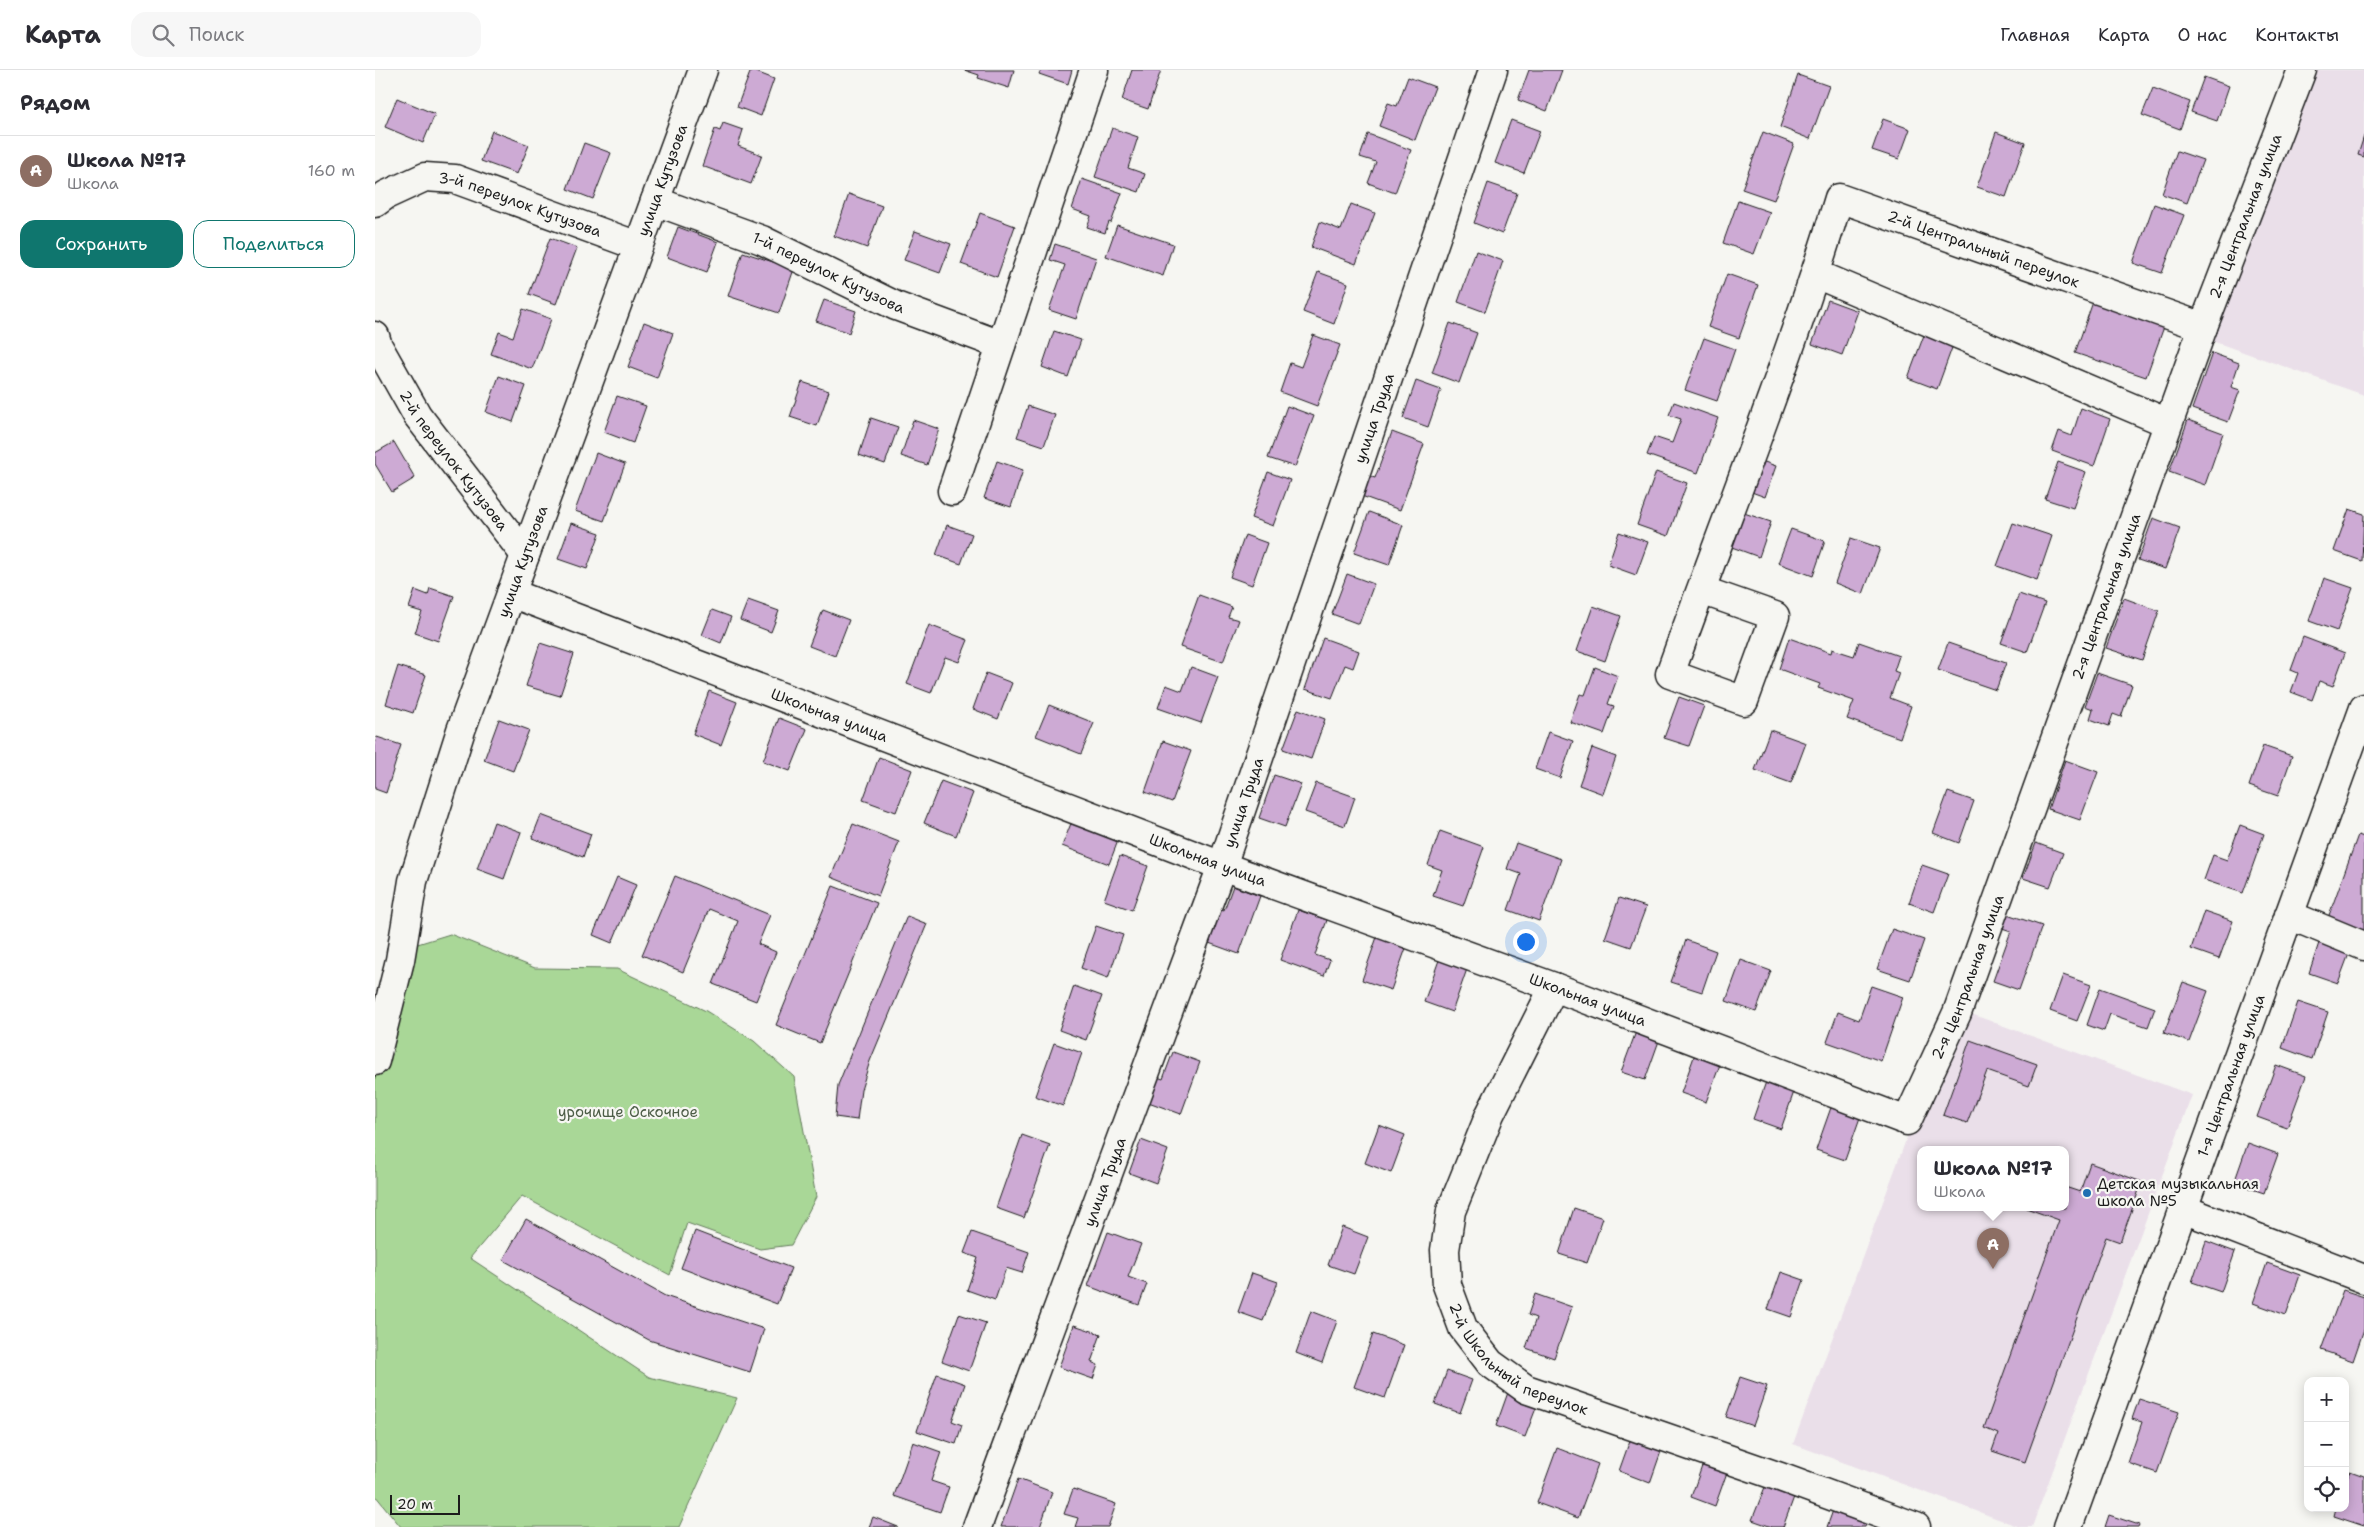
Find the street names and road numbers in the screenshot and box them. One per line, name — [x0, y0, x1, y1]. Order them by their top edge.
street label: улица Кутузова — [633, 121, 692, 239]
street label: 2-я Центральная улица — [2205, 130, 2287, 302]
street label: 3-й переулок Кутузова — [438, 168, 605, 242]
street label: 2-й Центральный переулок — [1885, 206, 2082, 292]
street label: 1-й переулок Кутузова — [750, 227, 908, 318]
street label: улица Труда — [1350, 370, 1399, 466]
street label: 2-й переулок Кутузова — [395, 387, 513, 535]
street label: улица Кутузова — [493, 502, 553, 620]
street label: 2-я Центральная улица — [2067, 510, 2146, 682]
street label: Школьная улица — [768, 684, 891, 747]
street label: улица Труда — [1219, 754, 1268, 850]
street label: Школьная улица — [1146, 829, 1269, 891]
street label: 2-я Центральная улица — [1927, 891, 2009, 1063]
street label: Школьная улица — [1526, 969, 1650, 1031]
street label: 1-я Центральная улица — [2193, 991, 2270, 1160]
street label: улица Труда — [1079, 1134, 1131, 1229]
street label: 2-й Школьный переулок — [1445, 1300, 1591, 1420]

